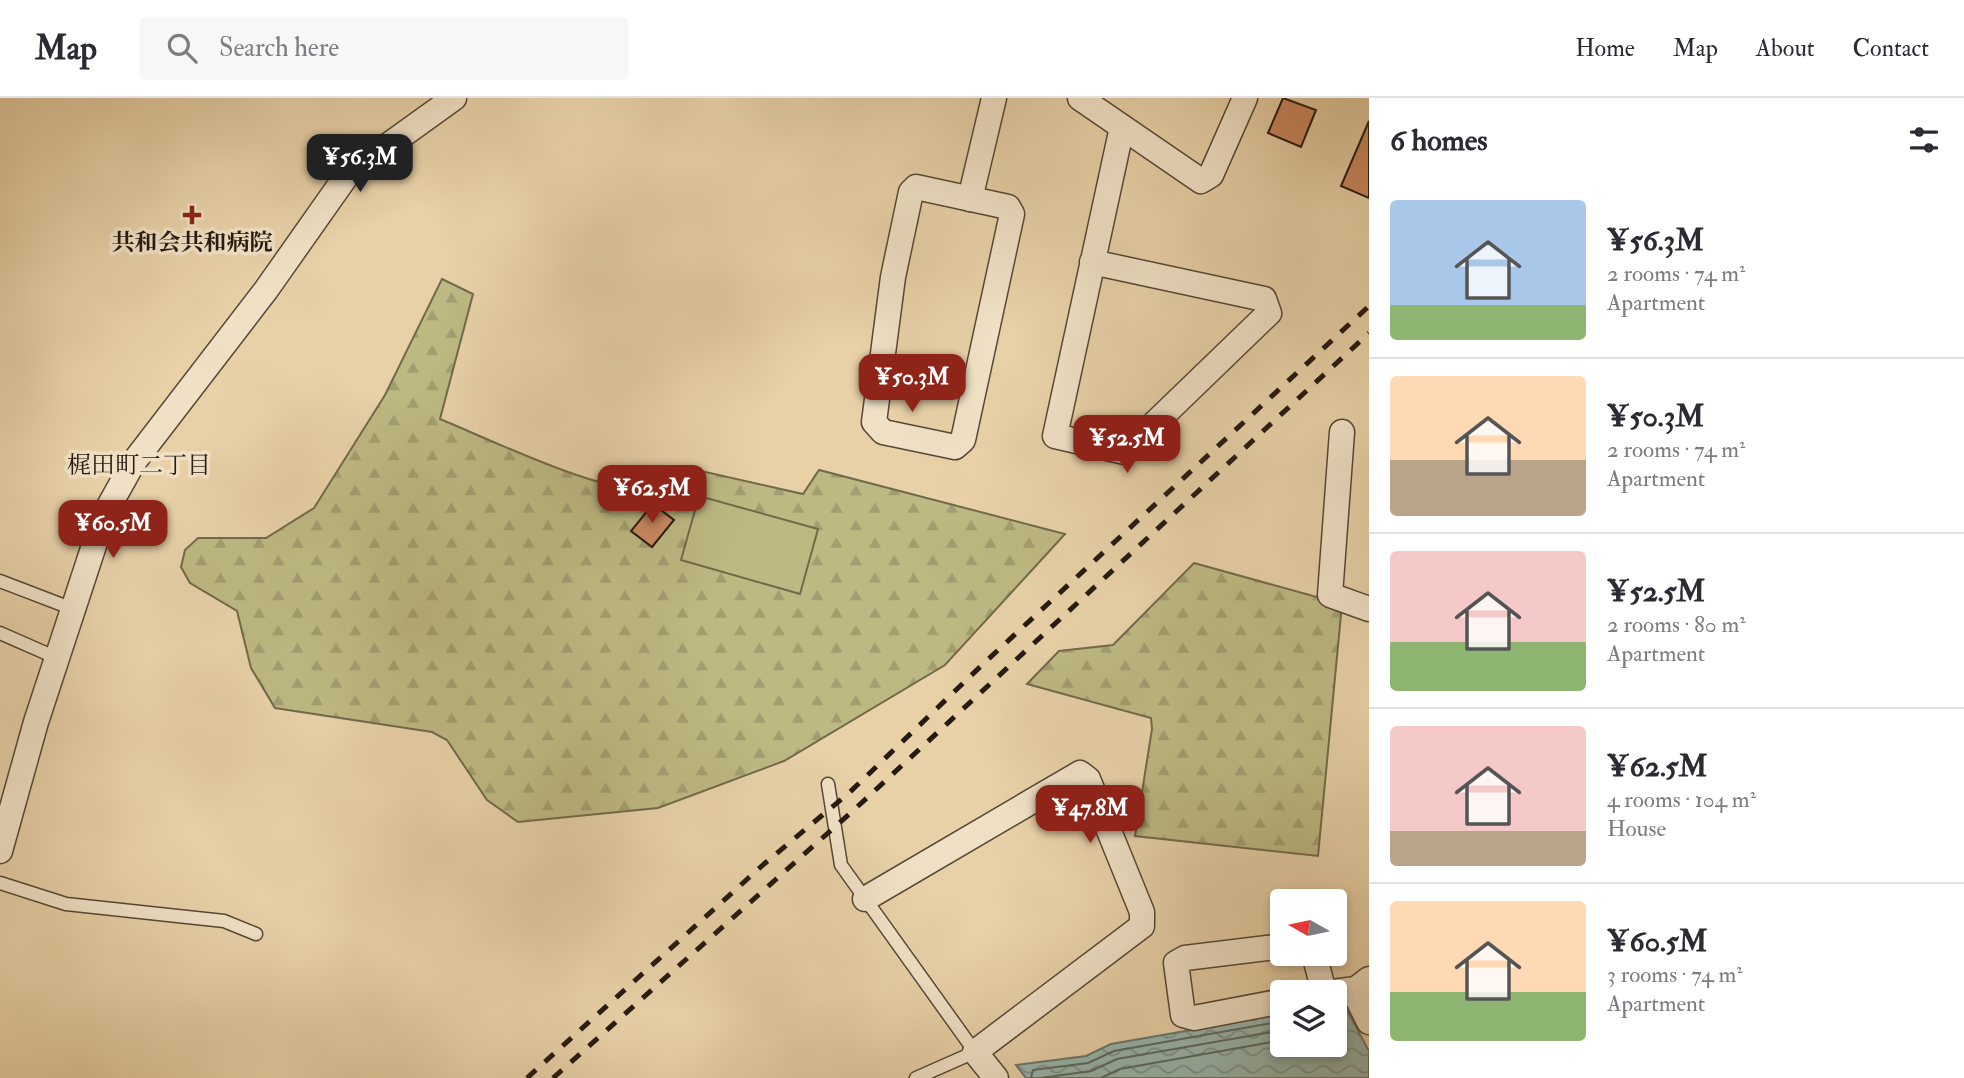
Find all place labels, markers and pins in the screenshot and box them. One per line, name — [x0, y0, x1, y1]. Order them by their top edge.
pin: ¥56.3M — [303, 134, 417, 194]
marker: 共和会共和病院 — [182, 205, 202, 225]
place label: 共和会共和病院 — [112, 228, 273, 257]
pin: ¥50.3M — [855, 354, 969, 414]
pin: ¥52.5M — [1070, 416, 1184, 475]
pin: ¥62.5M — [595, 466, 709, 525]
pin: ¥60.5M — [56, 500, 170, 560]
pin: ¥47.8M — [1033, 786, 1147, 845]

